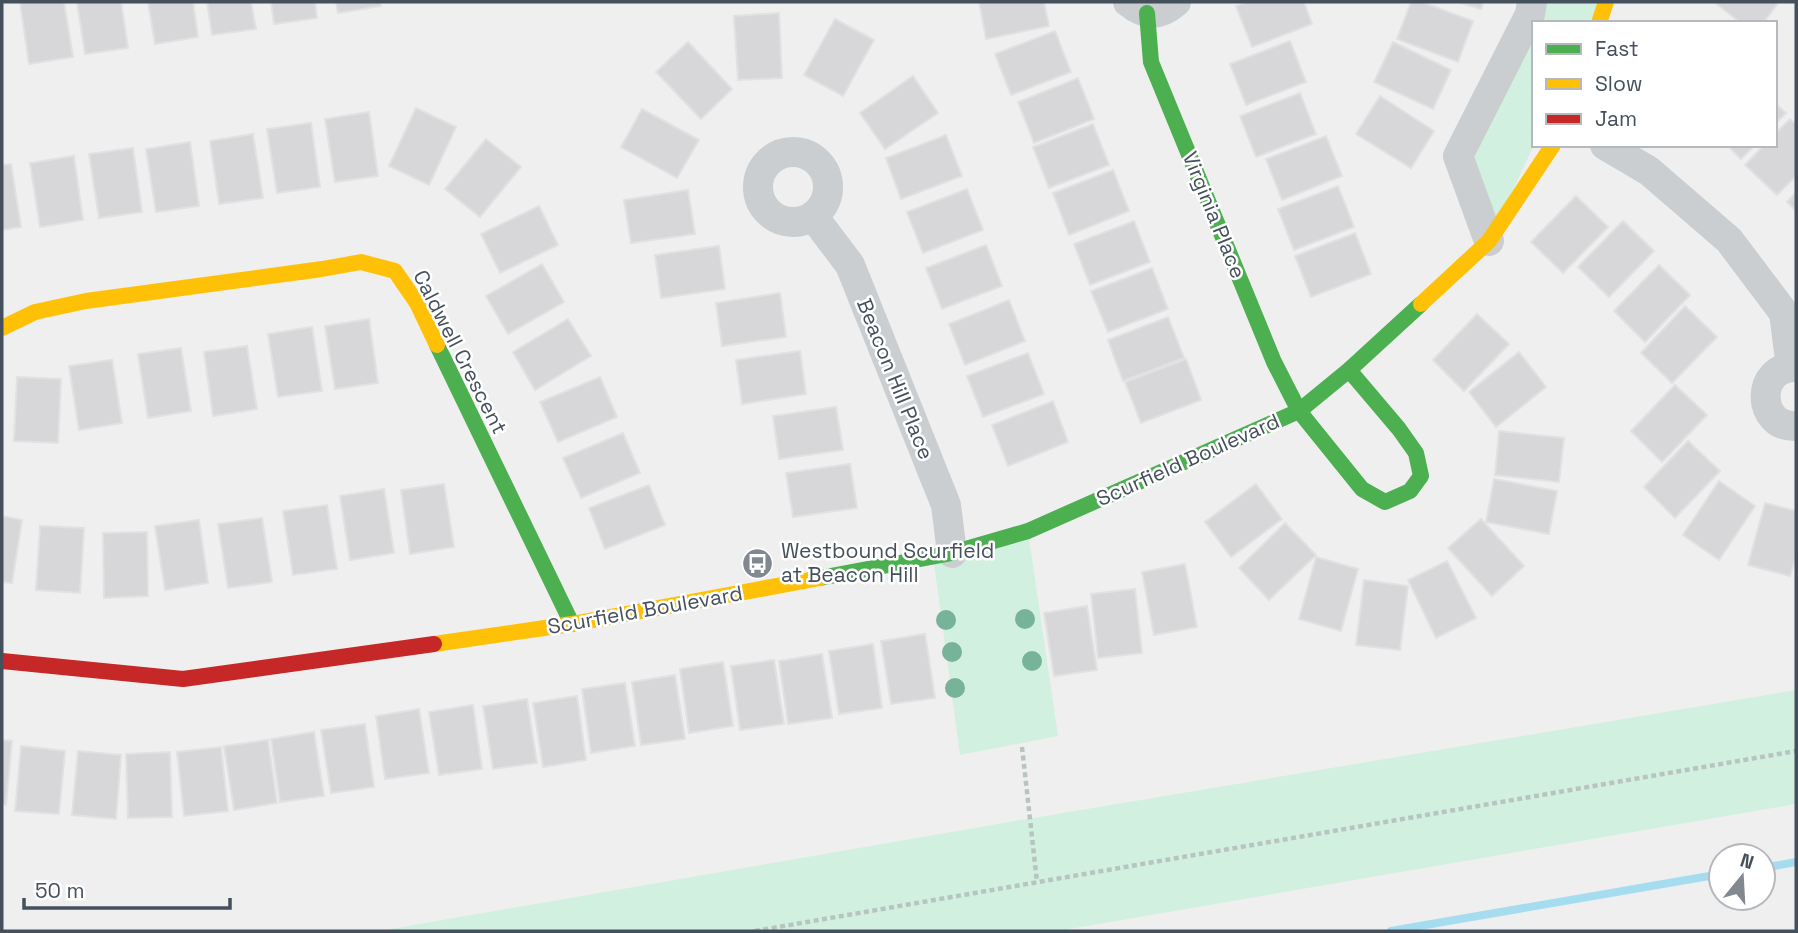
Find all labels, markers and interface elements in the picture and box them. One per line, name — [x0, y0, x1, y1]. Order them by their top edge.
legend — [1532, 21, 1777, 147]
text: Fast — [1595, 35, 1639, 62]
text: Slow — [1595, 70, 1643, 97]
text: Jam — [1595, 105, 1637, 132]
street label: Virginia Place — [1177, 147, 1252, 282]
street label: Caldwell Crescent — [407, 265, 513, 438]
street label: Beacon Hill Place — [851, 294, 940, 463]
street label: Scurfield Boulevard — [1092, 407, 1284, 512]
place label: Westbound Scurfield at Beacon Hill — [781, 537, 994, 588]
bus stop icon: Westbound Scurfield at Beacon Hill — [741, 546, 775, 580]
street label: Scurfield Boulevard — [545, 579, 745, 640]
north arrow — [1707, 842, 1777, 912]
text: N — [1737, 847, 1757, 875]
scale bar — [24, 866, 231, 910]
text: 50 m — [35, 877, 85, 904]

